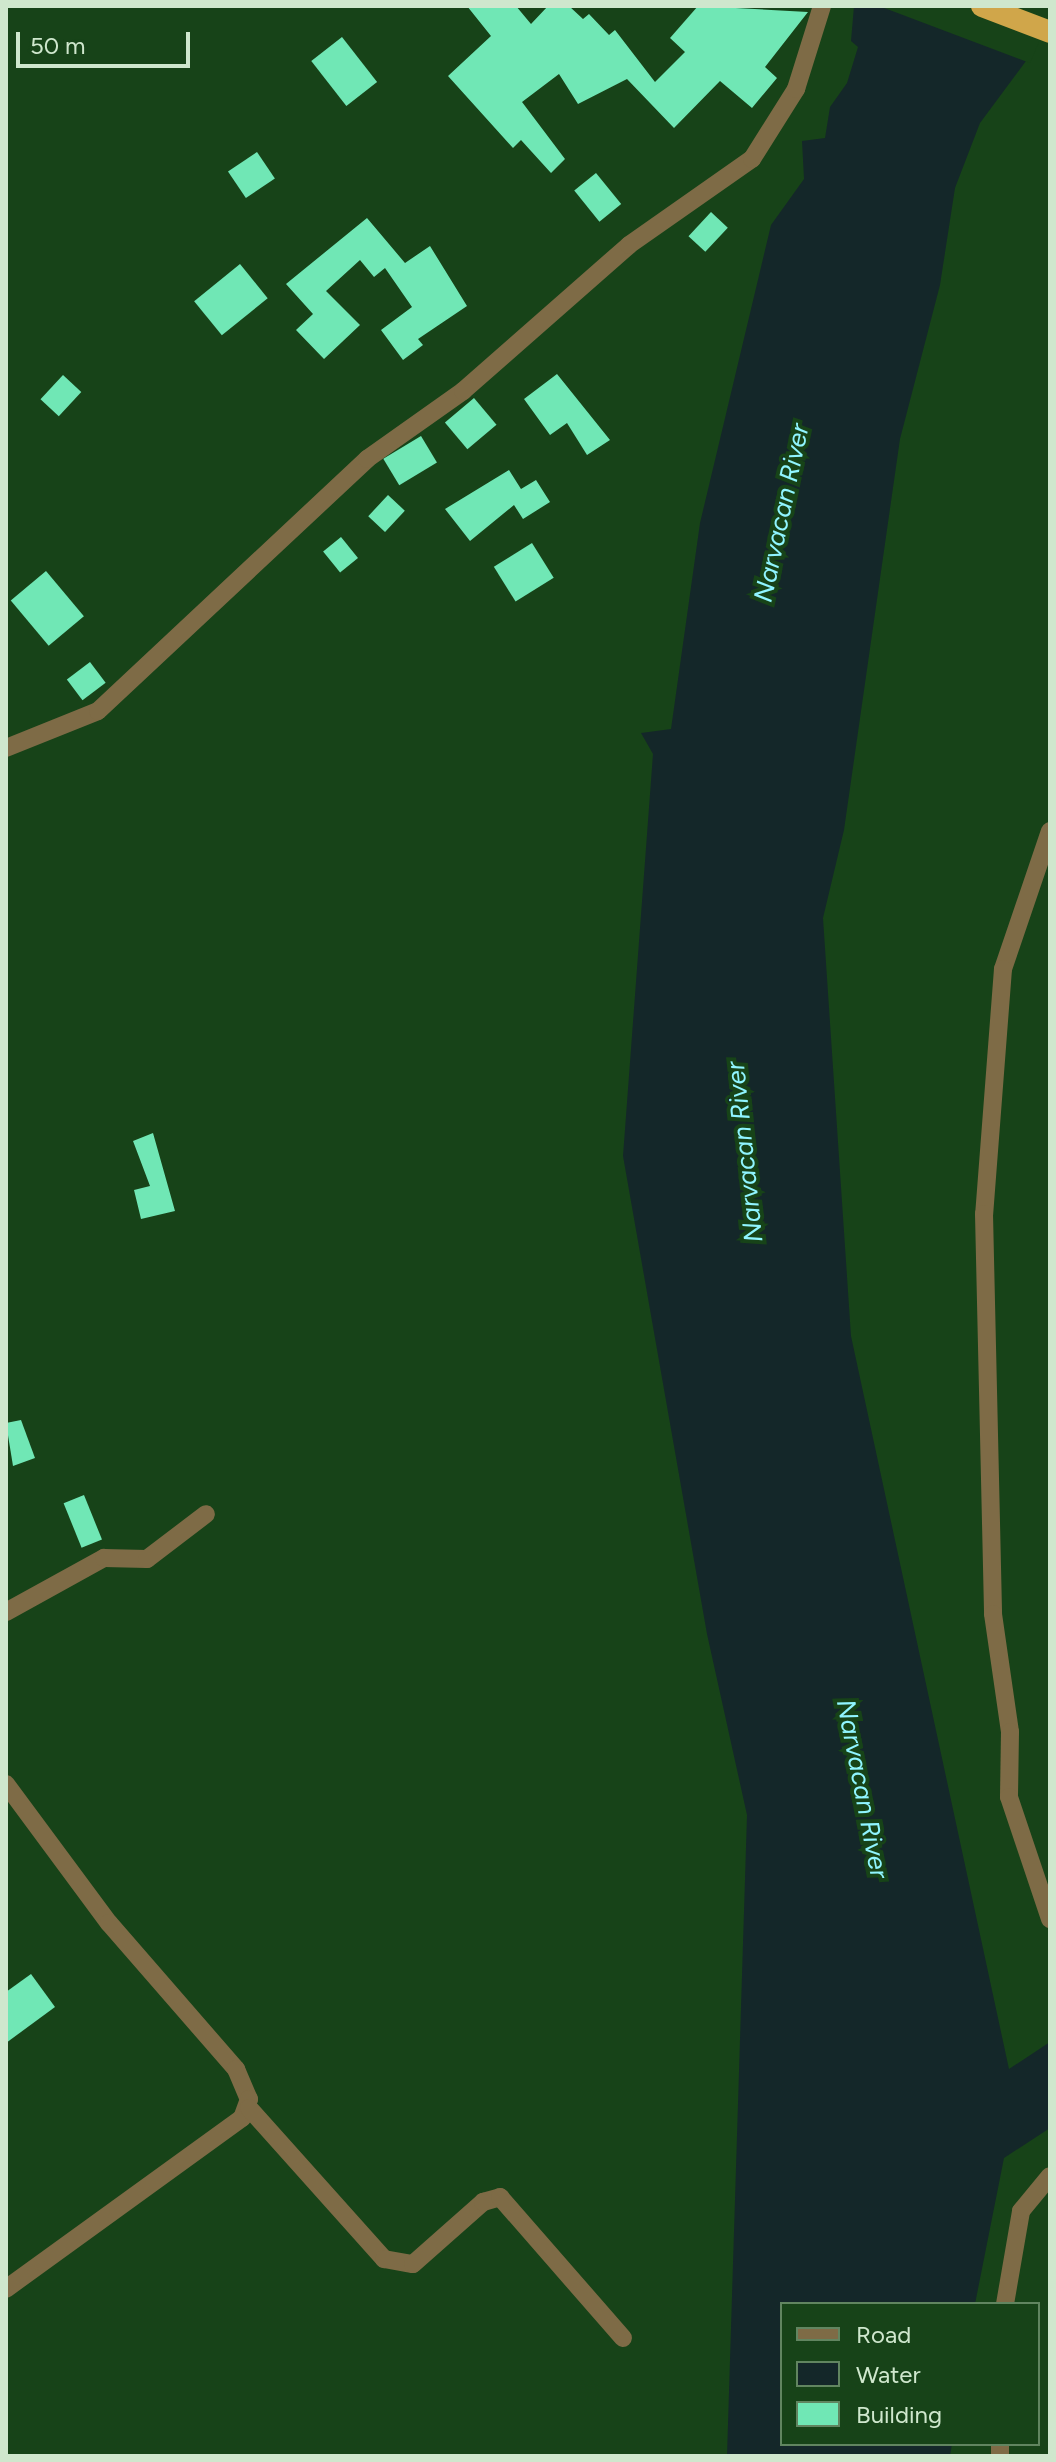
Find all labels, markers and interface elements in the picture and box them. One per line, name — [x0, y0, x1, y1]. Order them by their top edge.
scale bar — [20, 16, 194, 66]
text: 50 m — [30, 31, 86, 60]
water label: Narvacan River — [748, 421, 816, 605]
water label: Narvacan River — [720, 1060, 770, 1244]
water label: Narvacan River — [829, 1697, 895, 1881]
legend — [780, 2302, 1040, 2446]
text: Road — [856, 2320, 911, 2349]
text: Water — [856, 2360, 921, 2389]
text: Building — [856, 2400, 942, 2429]

